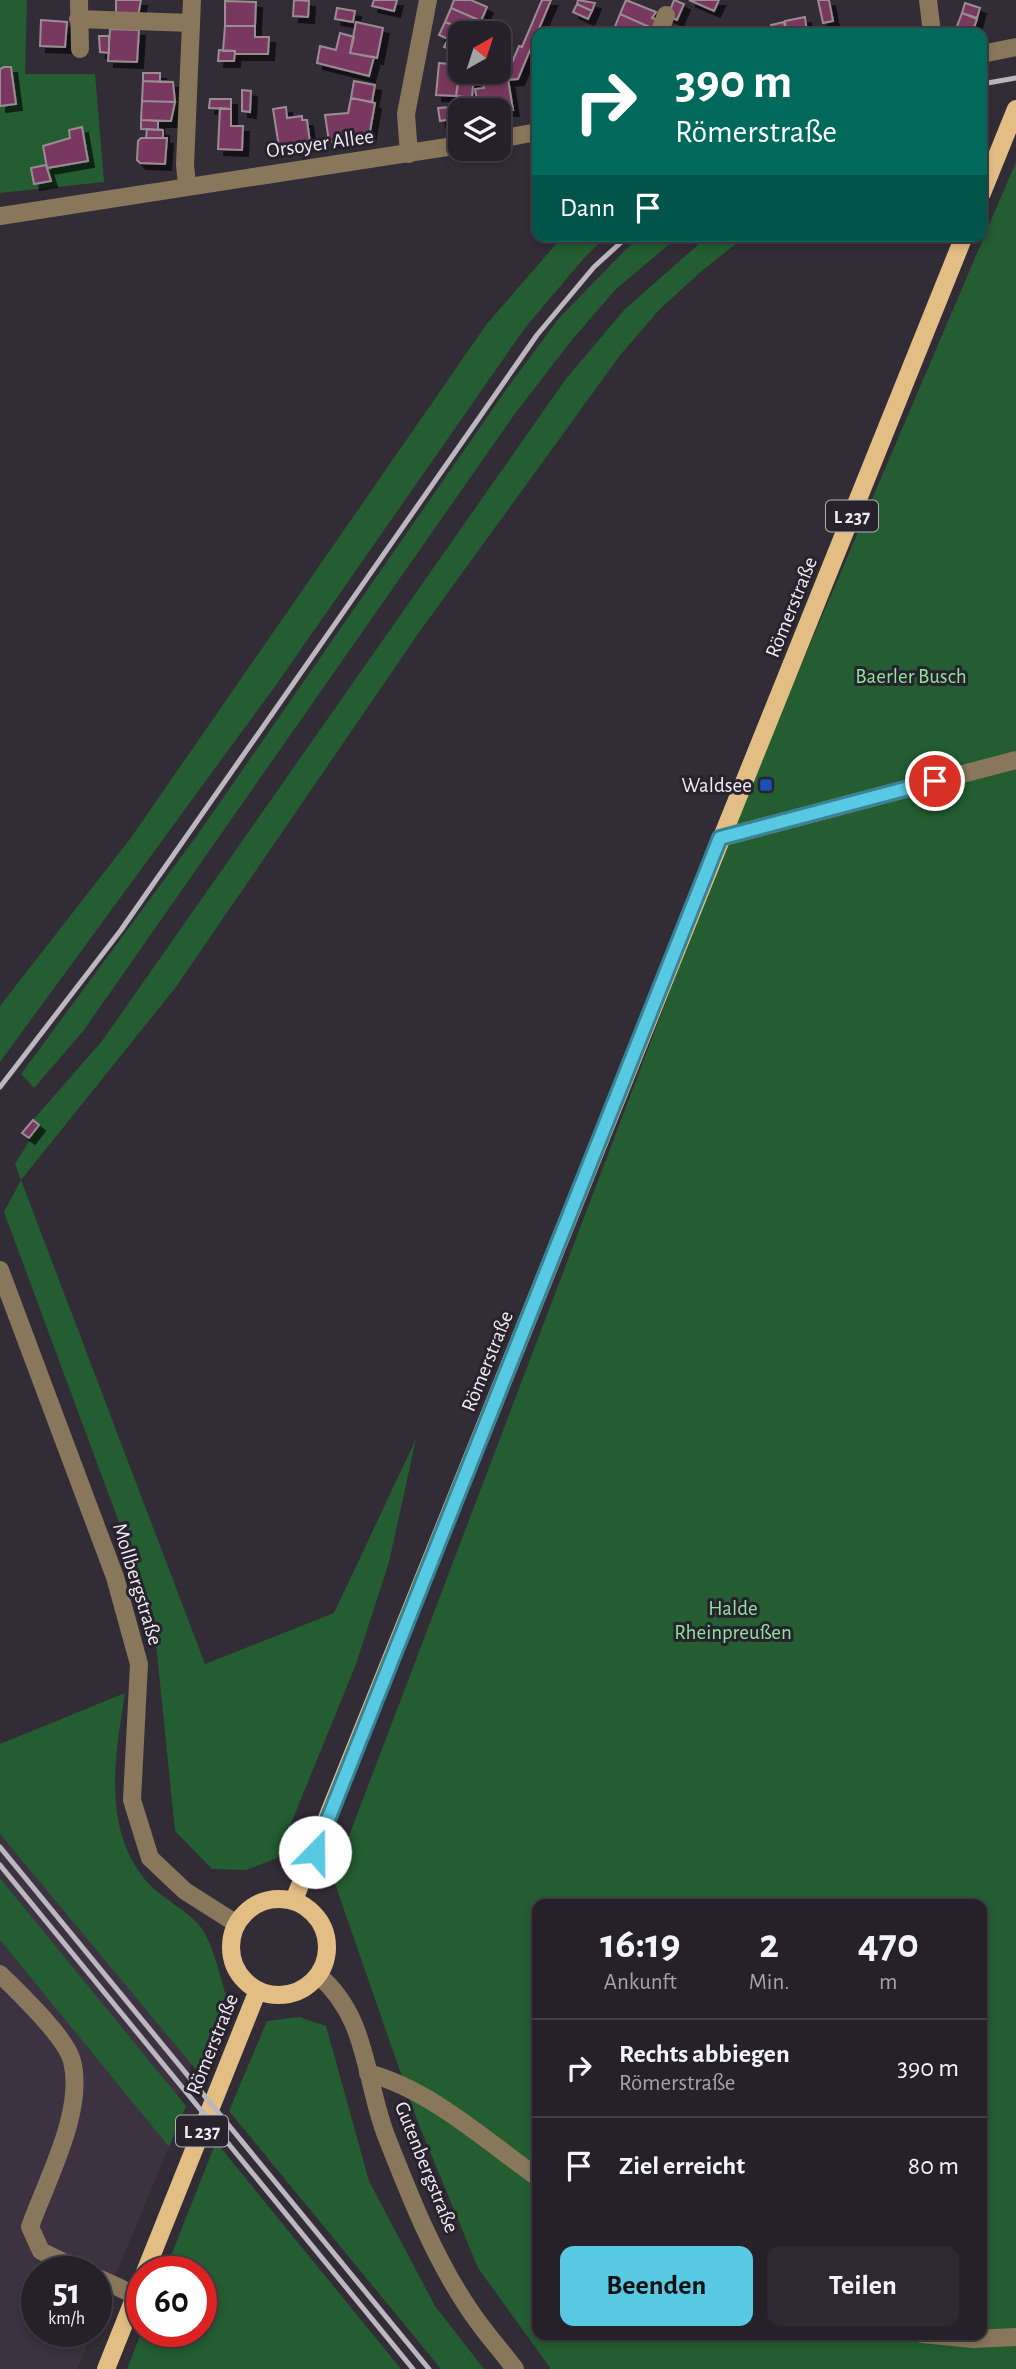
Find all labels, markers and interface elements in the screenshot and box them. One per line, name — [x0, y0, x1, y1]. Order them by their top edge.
north arrow — [448, 21, 511, 84]
map controls — [448, 21, 511, 161]
icon: right — [560, 56, 651, 147]
text: 390 m — [675, 58, 792, 107]
button: layers — [448, 98, 511, 161]
text: Römerstraße — [675, 116, 837, 148]
street label: Orsoyer Allee — [265, 126, 375, 161]
icon: arrive — [629, 189, 667, 227]
text: Dann — [560, 195, 615, 221]
road number: L 237 — [826, 500, 878, 531]
street label: Römerstraße — [762, 554, 821, 660]
park label: Baerler Busch — [855, 666, 967, 687]
pin — [905, 751, 965, 811]
icon: arrive — [916, 762, 954, 800]
place label: Waldsee — [681, 775, 752, 796]
marker: Waldsee — [758, 777, 774, 793]
street label: Römerstraße — [458, 1308, 517, 1414]
street label: Mollbergstraße — [109, 1521, 166, 1648]
park label: Halde Rheinpreußen — [674, 1598, 792, 1643]
position arrow — [278, 1815, 352, 1889]
text: 16:19 — [600, 1923, 681, 1965]
text: 2 — [759, 1923, 779, 1965]
text: 470 — [858, 1923, 919, 1965]
text: Ankunft — [604, 1971, 677, 1994]
text: Min. — [749, 1971, 790, 1994]
text: m — [879, 1971, 897, 1994]
street label: Römerstraße — [183, 1991, 242, 2097]
text: Rechts abbiegen — [619, 2041, 790, 2067]
icon: right — [560, 2049, 598, 2087]
text: 390 m — [897, 2055, 959, 2081]
text: Römerstraße — [619, 2072, 735, 2095]
street label: Gutenbergstraße — [391, 2099, 462, 2236]
road number: L 237 — [176, 2116, 228, 2146]
icon: arrive — [560, 2147, 598, 2185]
text: Ziel erreicht — [619, 2153, 745, 2179]
text: 80 m — [908, 2153, 959, 2179]
button: Beenden — [560, 2246, 753, 2326]
button: Teilen — [767, 2246, 959, 2326]
speed limit sign: 60 — [126, 2256, 217, 2347]
text: 51 — [53, 2275, 80, 2310]
text: km/h — [48, 2310, 85, 2328]

